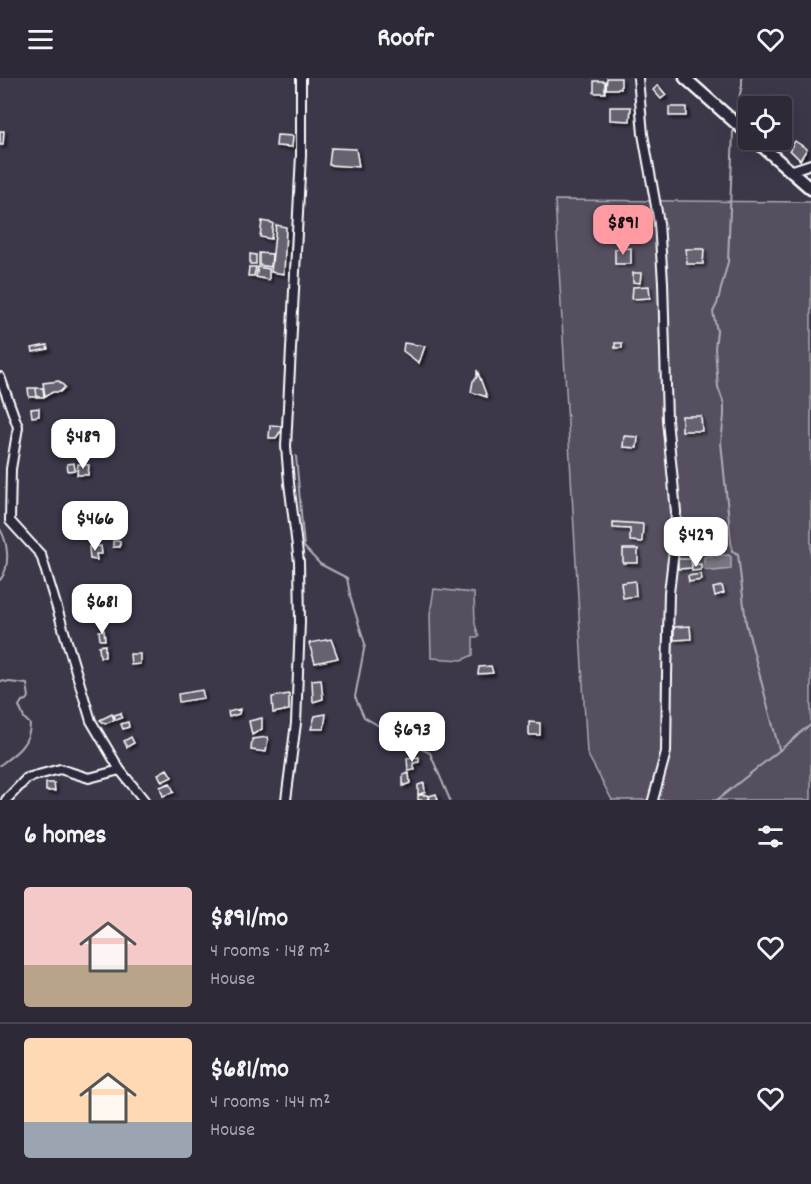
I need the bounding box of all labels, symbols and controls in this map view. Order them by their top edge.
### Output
text: Roofr [377,20,434,59]
icon: menu [24,23,57,56]
icon: heart [754,23,787,56]
map controls [738,96,792,150]
button: locate [738,96,792,150]
pin: $891 [587,205,659,256]
text: $891 [607,210,639,238]
pin: $489 [47,419,119,470]
text: $489 [65,424,101,452]
pin: $466 [59,501,131,552]
text: $466 [76,506,114,534]
pin: $429 [660,517,732,568]
text: $429 [678,522,714,550]
pin: $681 [66,584,138,635]
text: $681 [86,589,118,617]
pin: $693 [376,712,448,763]
text: $693 [393,717,431,745]
text: 6 homes [24,818,106,855]
icon: filters [754,820,787,853]
text: $891/mo [210,901,288,938]
icon: home [72,911,144,983]
icon: heart [754,931,787,964]
text: 4 rooms · 148 m² [210,938,330,966]
text: House [210,966,255,994]
text: $681/mo [210,1052,289,1089]
icon: home [72,1062,144,1134]
icon: heart [754,1082,787,1115]
text: 4 rooms · 144 m² [210,1089,331,1117]
text: House [210,1117,255,1145]

